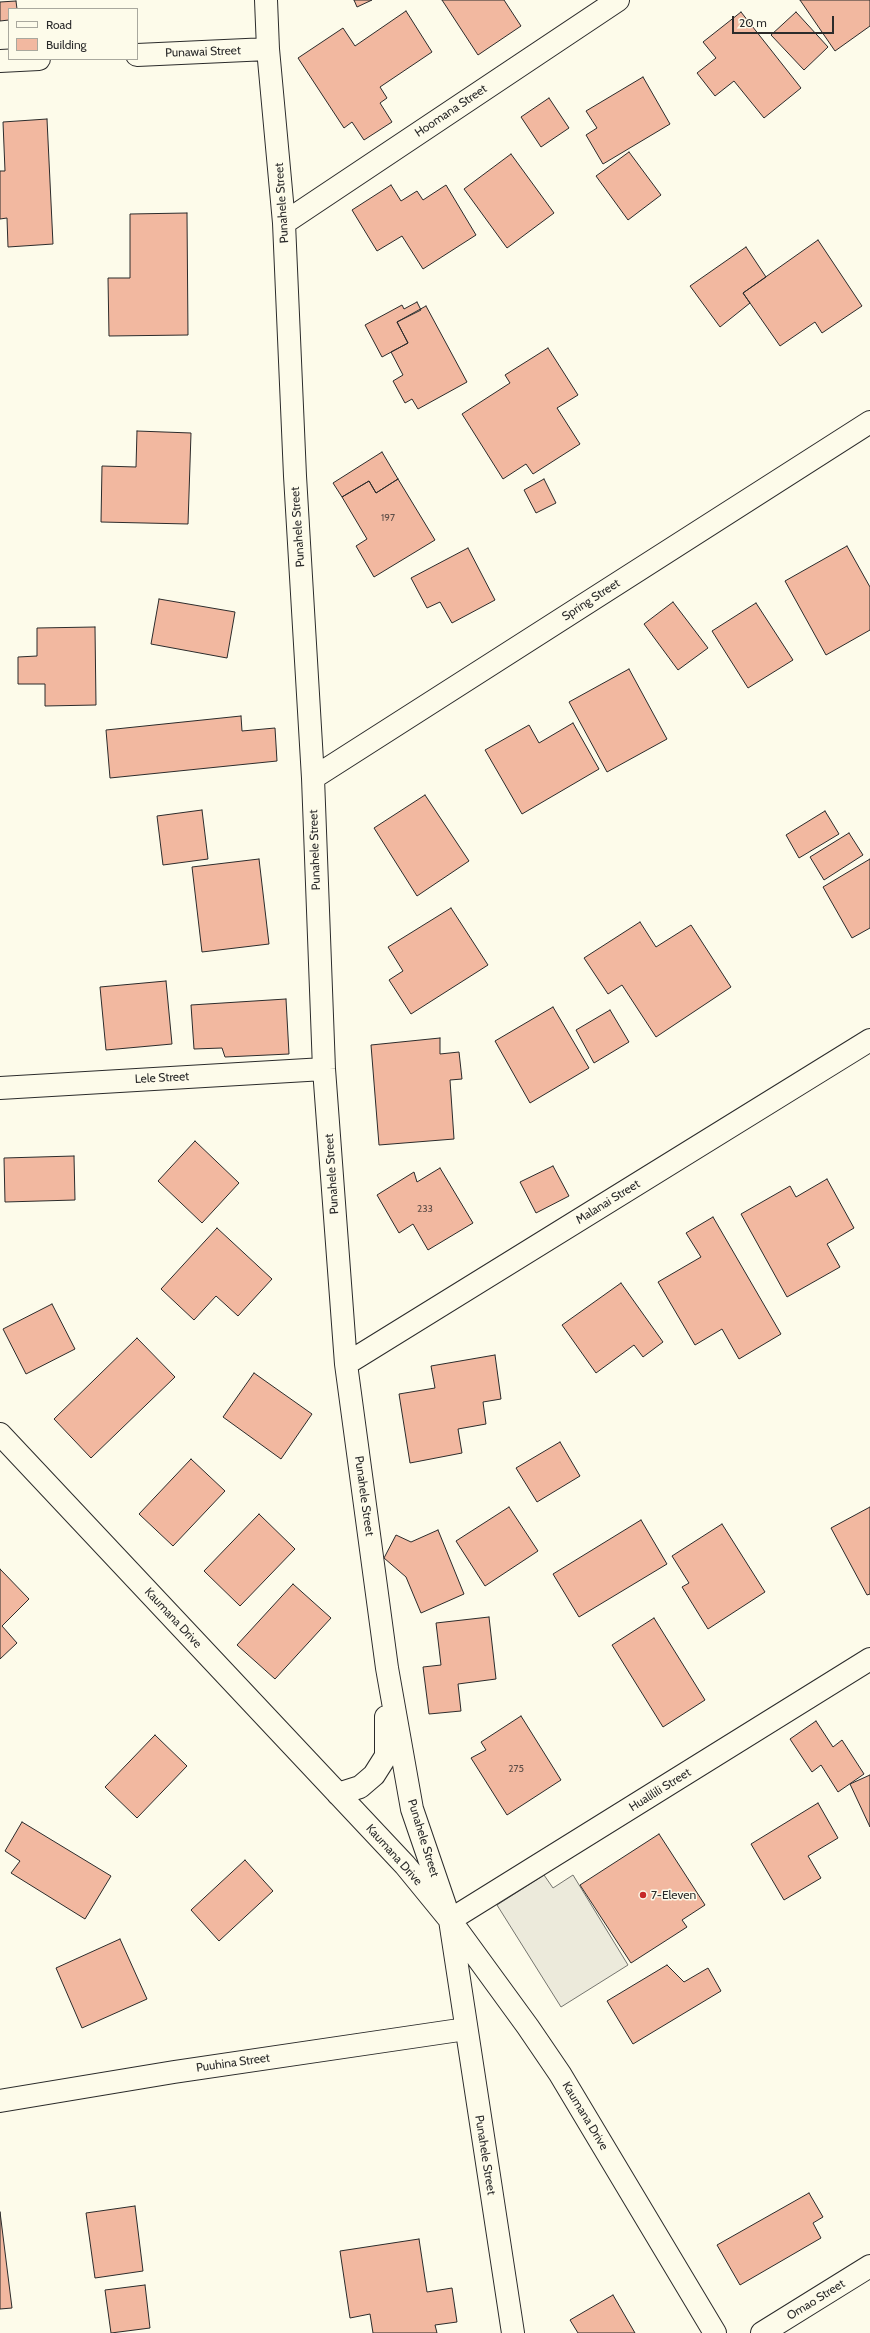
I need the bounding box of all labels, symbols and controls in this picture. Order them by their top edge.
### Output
legend [8,8,138,60]
scale bar [734,8,836,34]
text: 20 m [739,15,767,30]
text: Road [46,17,72,32]
text: Building [46,37,87,52]
street label: Punawai Street [165,43,241,61]
street label: Hoomana Street [412,82,490,140]
street label: Punahele Street [272,162,292,244]
street label: Punahele Street [288,486,308,568]
house number: 197 [381,512,395,524]
street label: Spring Street [559,576,623,624]
street label: Punahele Street [306,809,324,891]
street label: Lele Street [134,1069,190,1087]
street label: Punahele Street [322,1133,342,1215]
street label: Malanai Street [573,1177,643,1227]
house number: 233 [417,1203,433,1215]
street label: Punahele Street [351,1455,377,1537]
street label: Kaumana Drive [141,1585,205,1651]
house number: 275 [508,1763,524,1775]
street label: Hualilili Street [626,1765,694,1815]
street label: Punahele Street [404,1797,442,1879]
street label: Kaumana Drive [363,1821,425,1889]
place label: 7-Eleven [651,1888,696,1902]
marker: 7-Eleven [638,1890,648,1900]
street label: Puuhina Street [195,2051,271,2075]
street label: Kaumana Drive [559,2079,611,2153]
street label: Punahele Street [472,2114,498,2196]
street label: Omao Street [784,2277,848,2323]

